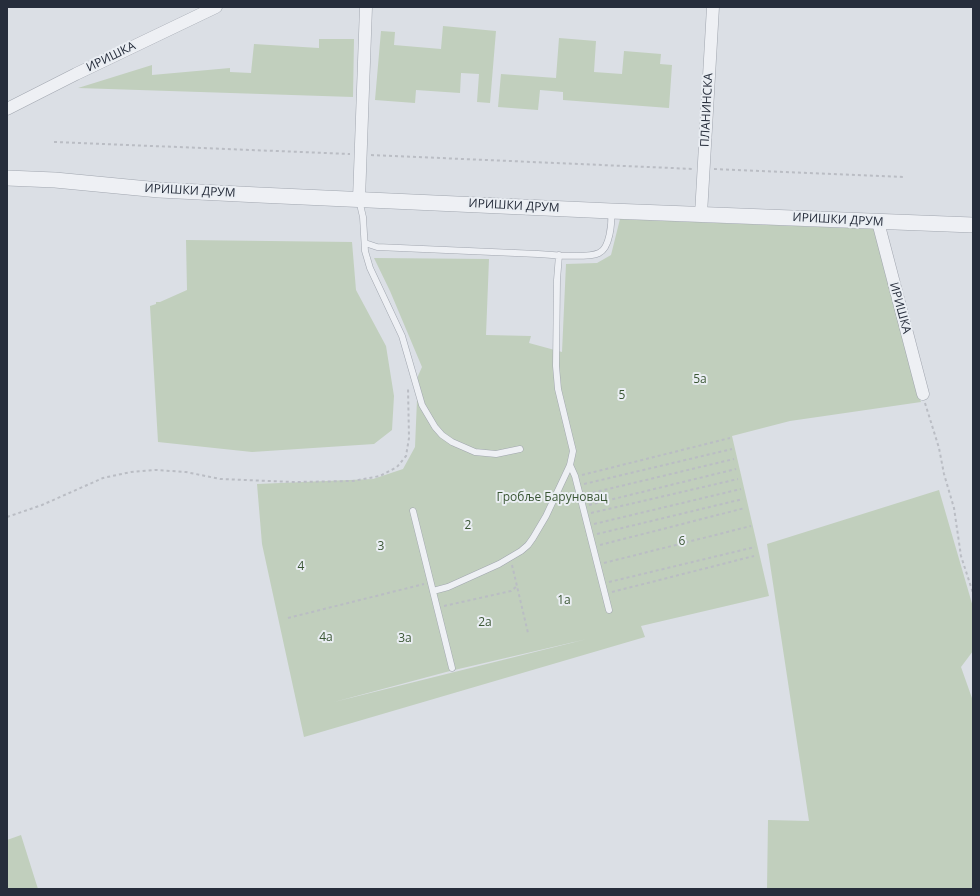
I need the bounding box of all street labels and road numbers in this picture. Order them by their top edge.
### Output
street label: ИРИШКА [84,39,138,75]
street label: ПЛАНИНСКА [698,73,716,147]
street label: ИРИШКИ ДРУМ [144,181,236,201]
street label: ИРИШКИ ДРУМ [468,196,560,216]
street label: ИРИШКИ ДРУМ [792,210,884,230]
street label: ИРИШКА [886,281,914,335]

